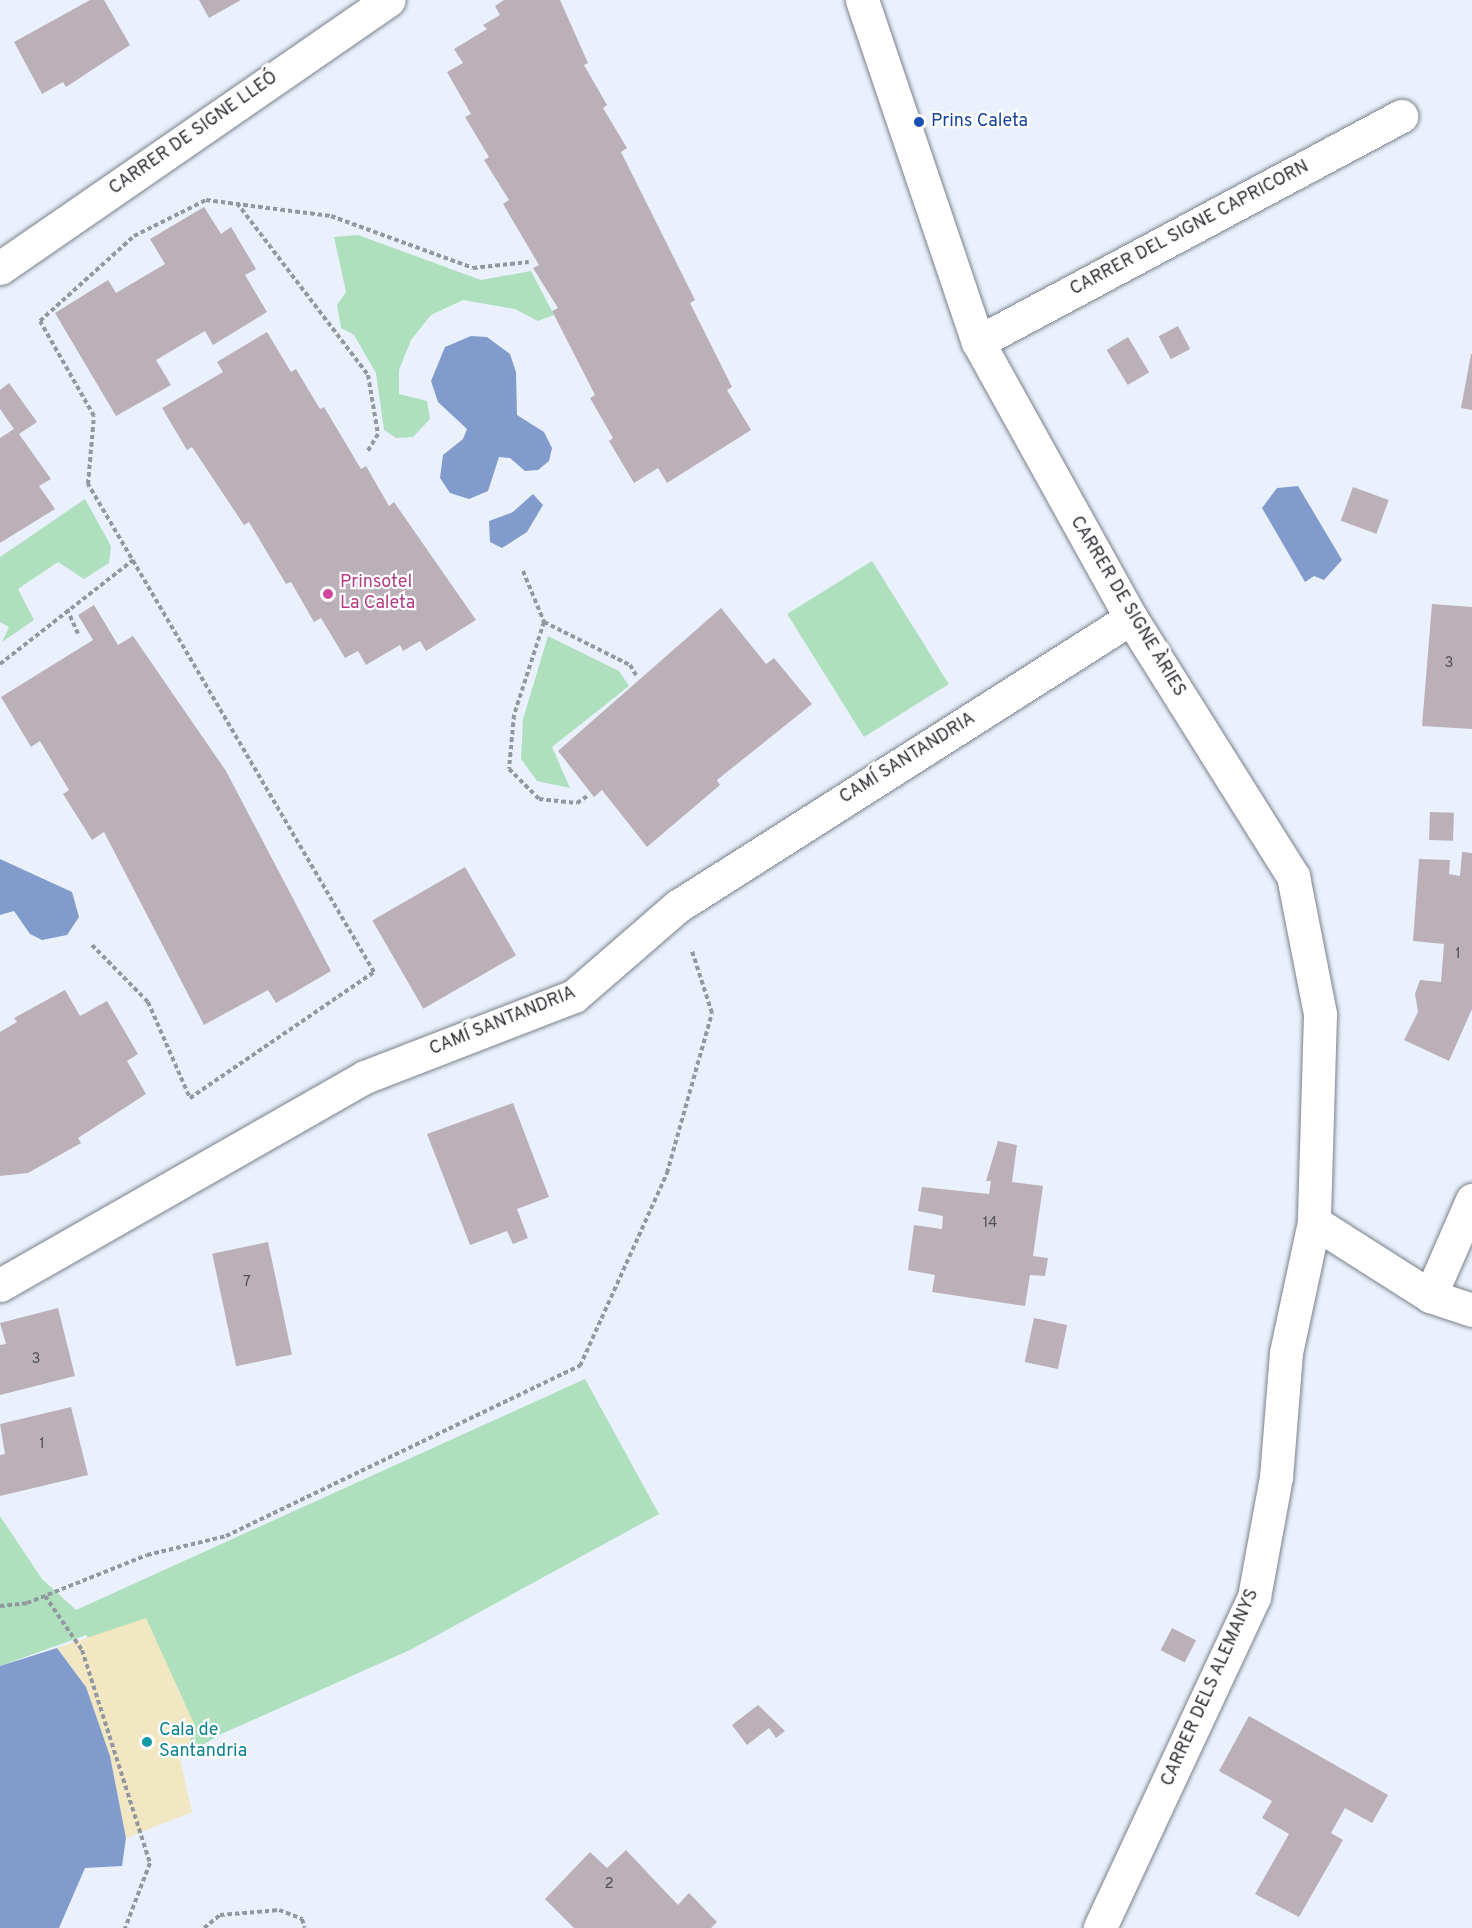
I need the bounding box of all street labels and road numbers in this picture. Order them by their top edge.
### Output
street label: CARRER DE SIGNE LLEÓ [106,68,282,200]
street label: CARRER DEL SIGNE CAPRICORN [1067,157,1313,301]
street label: CARRER DE SIGNE ÀRIES [1064,513,1190,701]
street label: CAMÍ SANTANDRIA [836,709,980,809]
street label: CAMÍ SANTANDRIA [427,983,579,1061]
street label: CARRER DELS ALEMANYS [1158,1586,1264,1790]

